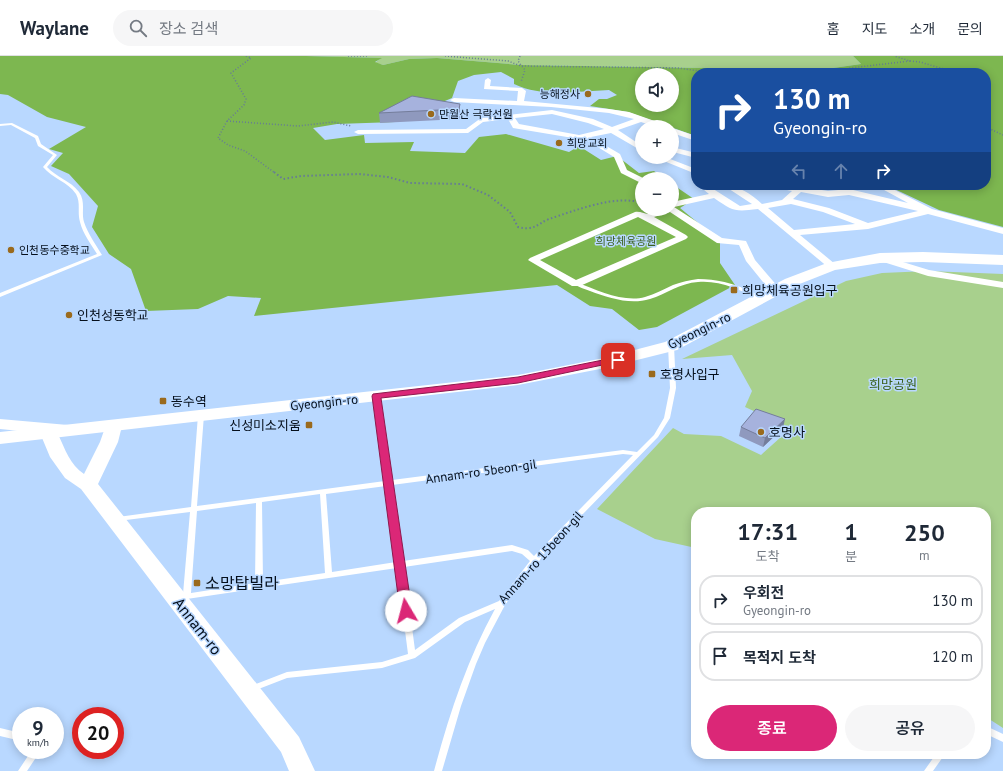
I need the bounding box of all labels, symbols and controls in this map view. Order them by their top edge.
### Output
search box [113,10,393,46]
text: Waylane [20,16,89,40]
icon: search [127,17,149,39]
text: 장소 검색 [159,19,218,38]
text: 홈 [827,20,840,38]
text: 지도 [862,20,887,38]
text: 소개 [909,20,935,38]
text: 문의 [957,20,983,38]
map controls [635,68,679,216]
button: sound [635,68,679,112]
text: 130 m [773,80,850,117]
icon: right [707,84,759,136]
place label: 능해정사 [540,87,580,101]
marker: 능해정사 [583,89,593,99]
place label: 만월산 극락선원 [439,107,513,121]
marker: 만월산 극락선원 [426,109,436,119]
text: Gyeongin-ro [773,116,867,139]
button: + [635,120,679,164]
place label: 희망교회 [567,136,607,150]
marker: 희망교회 [554,138,564,148]
icon: left [788,160,810,182]
icon: ahead [830,160,852,182]
icon: right [872,160,894,182]
button: − [635,172,679,216]
park label: 희망체육공원 [596,234,656,248]
place label: 인천동수중학교 [19,243,90,257]
marker: 인천동수중학교 [6,245,16,255]
place label: 희망체육공원입구 [742,282,838,299]
marker: 희망체육공원입구 [729,285,739,295]
place label: 인천성동학교 [77,307,149,324]
street label: Gyeongin-ro [665,308,734,353]
marker: 인천성동학교 [64,310,74,320]
pin [601,343,635,377]
icon: arrive [607,349,629,371]
place label: 호명사입구 [660,366,720,383]
marker: 호명사입구 [647,369,657,379]
park label: 희망공원 [869,376,917,393]
street label: Gyeongin-ro [289,390,359,415]
place label: 동수역 [171,393,207,410]
marker: 동수역 [158,396,168,406]
place label: 신성미소지움 [229,417,301,434]
marker: 신성미소지움 [304,420,314,430]
place label: 호명사 [769,424,805,441]
marker: 호명사 [756,427,766,437]
street label: Annam-ro 5beon-gil [424,455,538,488]
street label: Annam-ro 15beon-gil [494,507,587,607]
text: 17:31 [737,516,798,547]
text: 1 [844,516,858,547]
text: 250 [904,517,945,548]
text: m [919,547,930,564]
text: 도착 [756,548,780,565]
text: 분 [845,548,857,565]
place label: 소망탑빌라 [205,573,279,593]
marker: 소망탑빌라 [192,578,202,588]
text: 우회전 [743,583,784,602]
icon: right [709,589,731,611]
position arrow [385,590,427,632]
text: 130 m [932,591,973,610]
street label: Annam-ro [169,593,227,659]
text: Gyeongin-ro [743,602,811,619]
icon: arrive [709,645,731,667]
text: 120 m [932,647,973,666]
text: 목적지 도착 [743,648,816,667]
button: 종료 [707,705,837,751]
button: 공유 [845,705,975,751]
speed limit sign: 20 [72,707,124,759]
text: 9 [32,715,44,741]
text: km/h [27,736,49,749]

